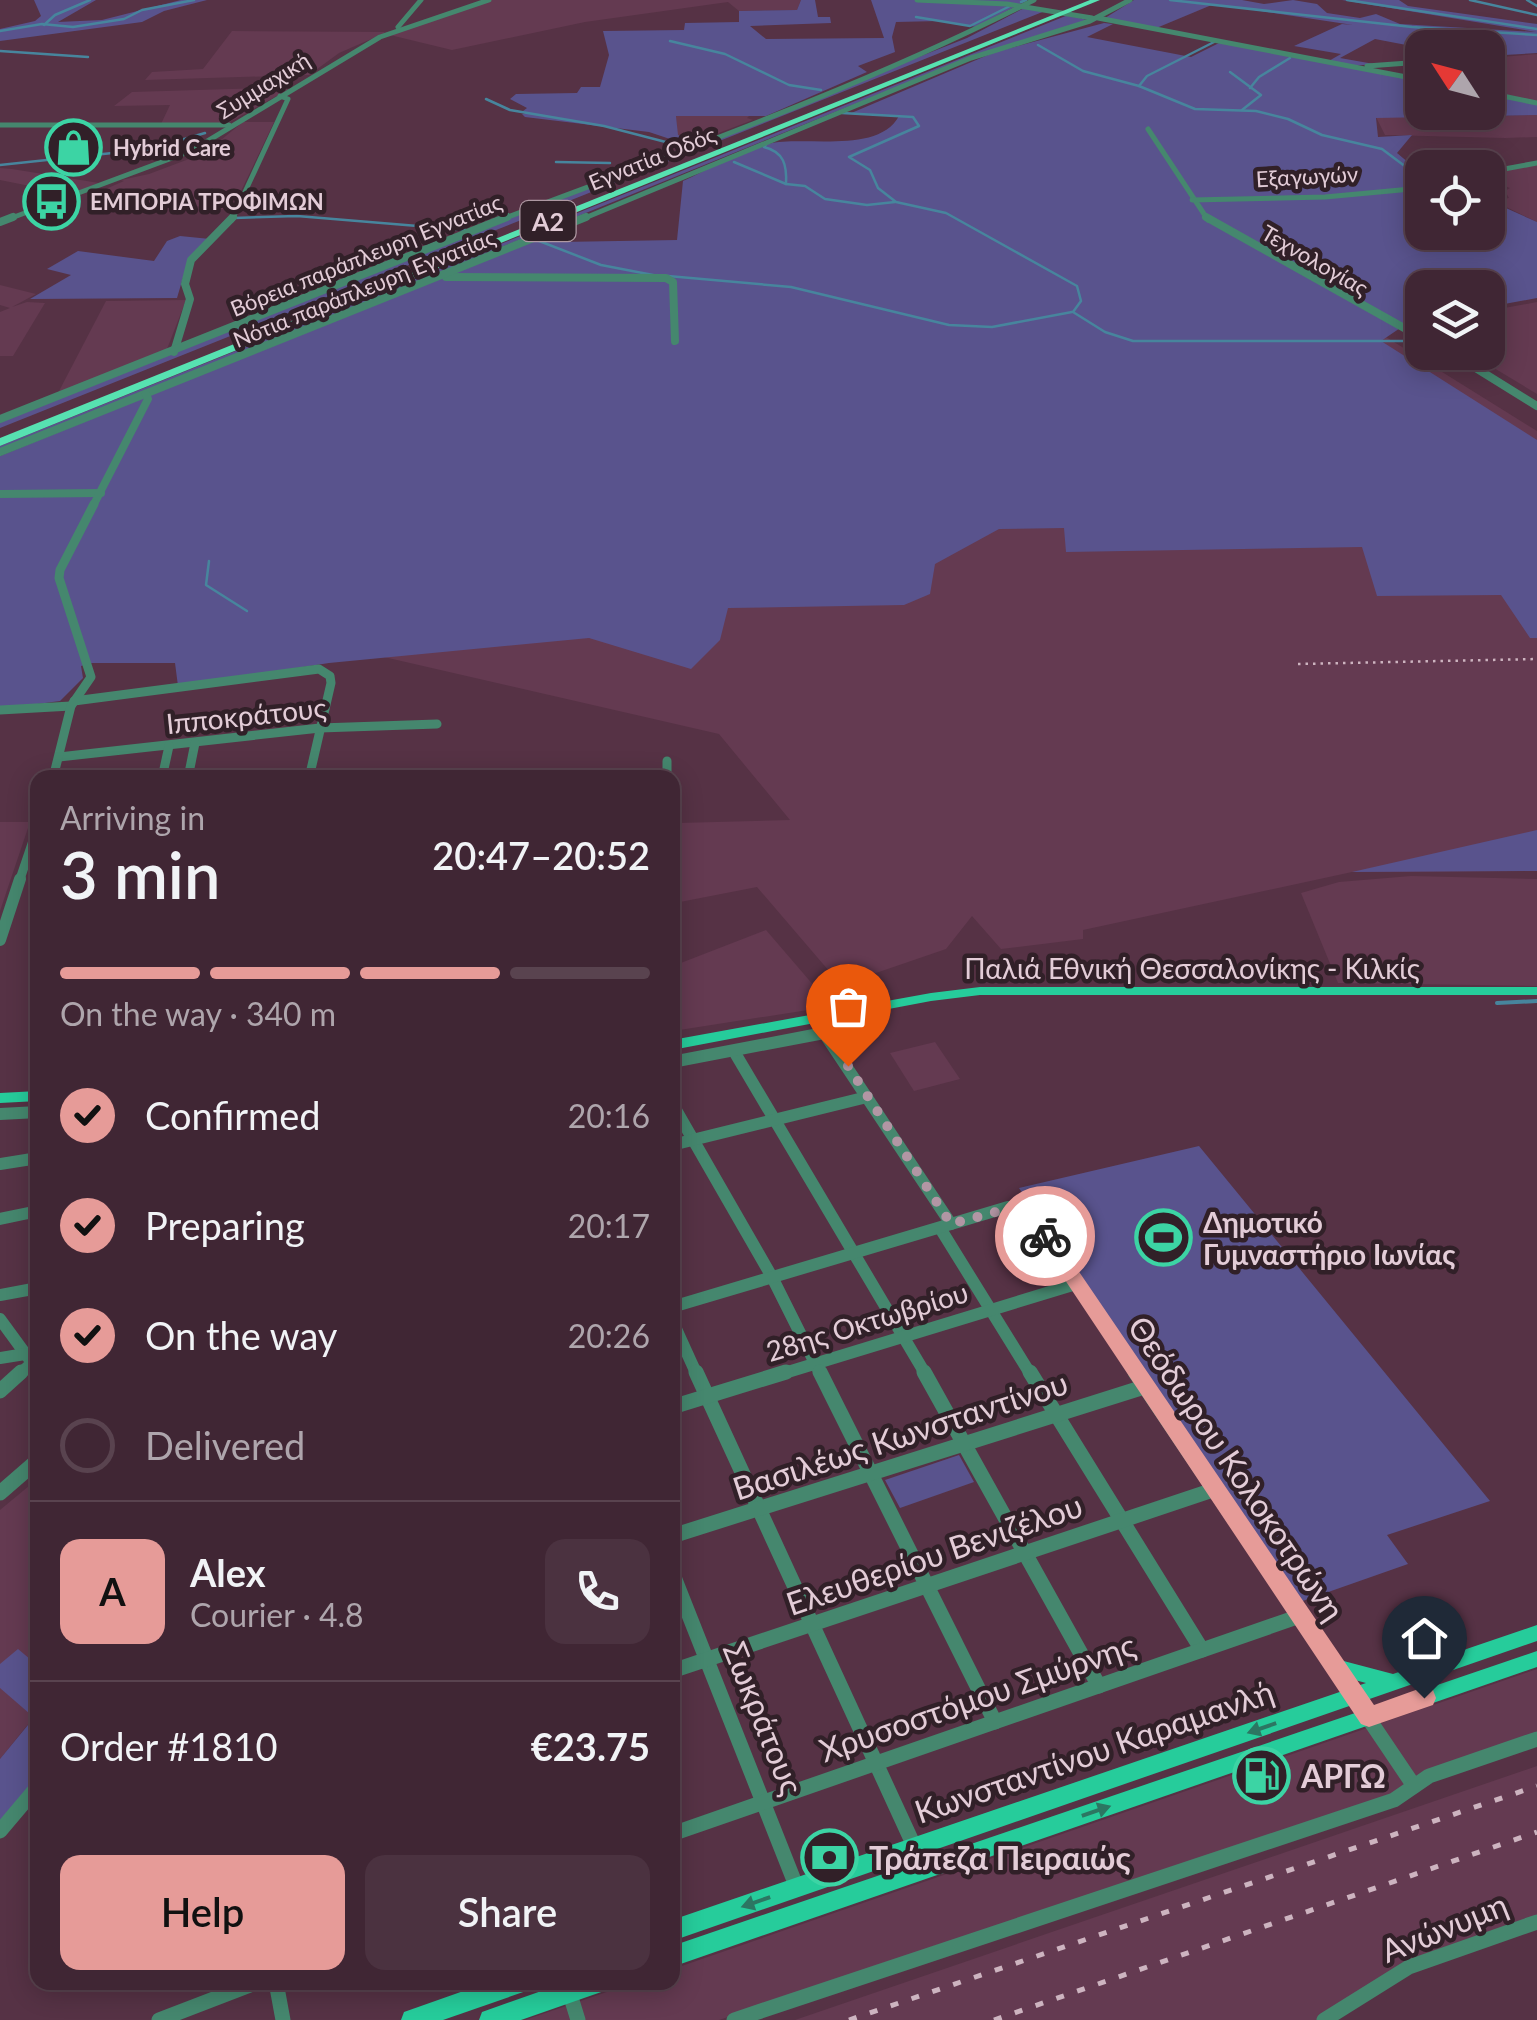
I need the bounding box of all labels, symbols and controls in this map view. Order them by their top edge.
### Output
north arrow [1405,30,1505,130]
map controls [1405,30,1505,370]
street label: Συμμαχική [212,46,314,124]
shop icon: Hybrid Care [44,117,104,177]
street label: Εγνατία Οδός [584,120,720,196]
place label: Hybrid Care [113,134,231,161]
button: locate [1405,150,1505,250]
street label: Εξαγωγών [1255,160,1359,192]
bus stop icon: ΕΜΠΟΡΙΑ ΤΡΟΦΙΜΩΝ [21,171,81,231]
place label: ΕΜΠΟΡΙΑ ΤΡΟΦΙΜΩΝ [90,188,324,215]
street label: Βόρεια παράπλευρη Εγνατίας [226,188,506,322]
road number: Α2 [520,201,576,241]
street label: Τεχνολογίας [1257,219,1373,301]
street label: Νότια παράπλευρη Εγνατίας [229,223,499,353]
button: layers [1405,270,1505,370]
street label: Ιπποκράτους [164,690,328,740]
text: Arriving in [60,798,205,837]
text: 20:47–20:52 [432,832,650,878]
text: 3 min [60,835,220,913]
street label: Παλιά Εθνική Θεσσαλονίκης - Κιλκίς [964,951,1420,985]
pin [806,964,891,1067]
icon: bag [821,979,876,1034]
text: On the way · 340 m [60,994,336,1033]
icon: check [60,1088,115,1143]
text: Confirmed [145,1092,321,1138]
text: 20:16 [568,1096,650,1135]
courier [995,1186,1095,1286]
icon: check [60,1198,115,1253]
text: Preparing [145,1202,305,1248]
place label: Δημοτικό Γυμναστήριο Ιωνίας [1203,1205,1455,1271]
text: 20:17 [568,1206,650,1245]
sports icon: Δημοτικό Γυμναστήριο Ιωνίας [1134,1208,1194,1268]
icon: bike [1018,1209,1073,1264]
street label: 28ης Οκτωβρίου [762,1274,972,1368]
icon: check [60,1308,115,1363]
street label: Θεόδωρου Κολοκοτρώνη [1121,1308,1353,1628]
text: On the way [145,1312,337,1358]
text: 20:26 [568,1316,650,1355]
street label: Βασιλέως Κωνσταντίνου [728,1362,1072,1508]
text: Delivered [145,1422,305,1468]
street label: Ελευθερίου Βενιζέλου [781,1485,1087,1623]
button: phone [545,1539,650,1644]
text: Alex [190,1549,266,1595]
text: A [99,1568,126,1614]
text: Courier · 4.8 [190,1595,364,1634]
pin [1382,1596,1467,1699]
icon: home [1397,1611,1452,1666]
street label: Χρυσοστόμου Σμύρνης [814,1625,1140,1769]
street label: Σωκράτους [716,1636,812,1800]
street label: Κωνσταντίνου Καραμανλή [909,1671,1279,1831]
one-way arrow [1247,1721,1277,1736]
text: Order #1810 [60,1723,277,1769]
text: €23.75 [531,1723,650,1769]
fuel station icon: ΑΡΓΩ [1232,1745,1292,1805]
place label: ΑΡΓΩ [1300,1756,1386,1795]
one-way arrow [1081,1803,1111,1818]
bank icon: Τράπεζα Πειραιώς [800,1827,860,1887]
place label: Τράπεζα Πειραιώς [869,1838,1131,1877]
button: Help [60,1855,345,1970]
button: Share [365,1855,650,1970]
street label: Ανώνυμη [1375,1884,1513,1970]
one-way arrow [741,1895,771,1910]

